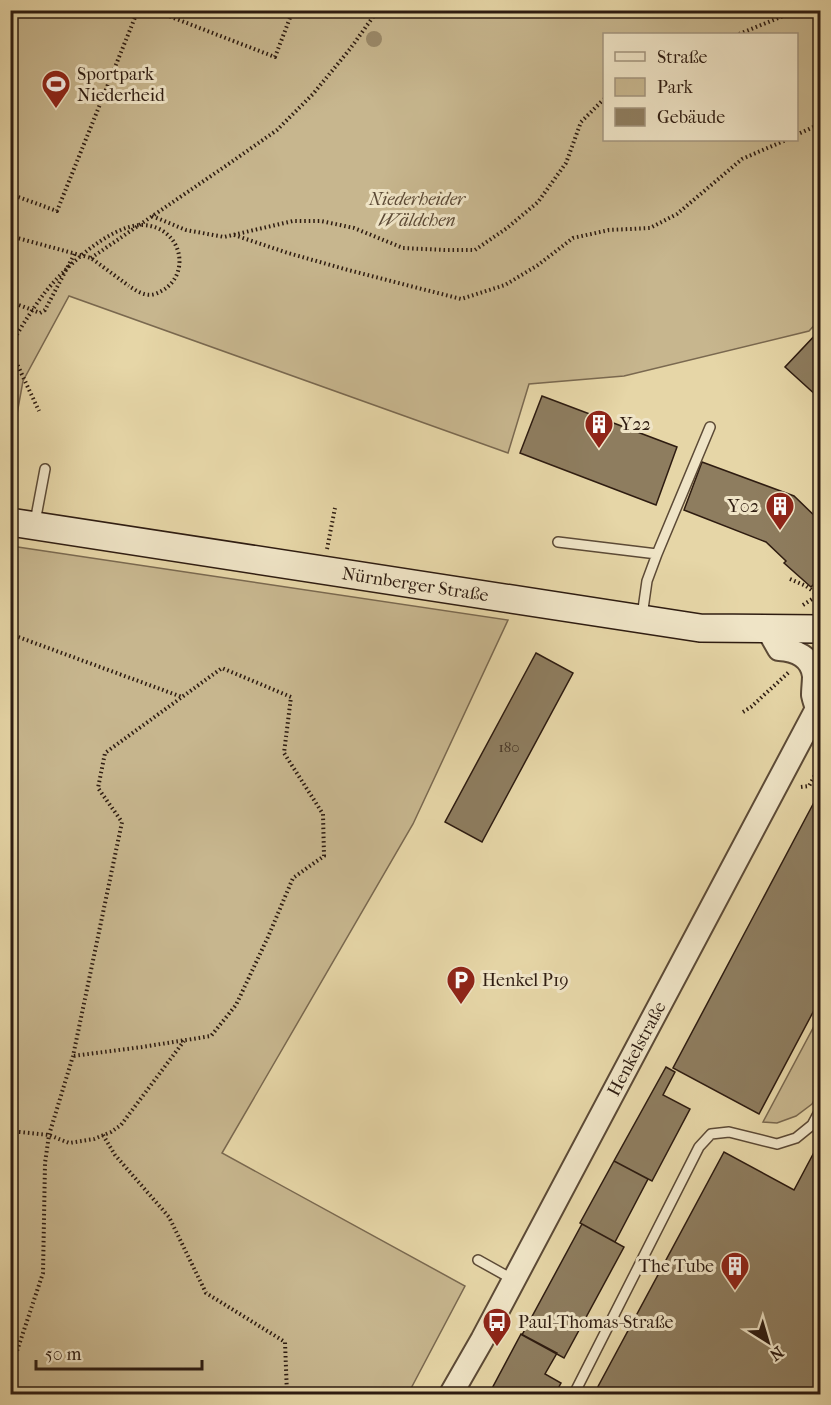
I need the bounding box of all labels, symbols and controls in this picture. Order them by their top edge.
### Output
legend [603,33,798,141]
text: Straße [657,47,708,68]
place label: Sportpark Niederheid [77,64,165,106]
sports icon: Sportpark Niederheid [40,68,72,110]
text: Park [657,77,694,98]
text: Gebäude [657,107,725,128]
park label: Niederheider Wäldchen [368,189,467,231]
building icon: Y22 [583,408,615,450]
place label: Y22 [619,414,651,435]
building icon: Y02 [764,490,796,532]
place label: Y02 [727,496,759,517]
street label: Nürnberger Straße [340,563,490,606]
house number: 180 [498,738,520,756]
parking icon: Henkel P19 [445,964,477,1006]
place label: Henkel P19 [482,970,569,991]
street label: Henkelstraße [603,998,670,1100]
building icon: The Tube [719,1250,751,1292]
place label: The Tube [639,1256,714,1277]
bus stop icon: Paul-Thomas-Straße [481,1306,513,1348]
place label: Paul-Thomas-Straße [518,1312,674,1333]
north arrow [738,1312,798,1372]
scale bar [36,1333,202,1371]
text: N [765,1342,787,1365]
text: 50 m [45,1344,82,1365]

